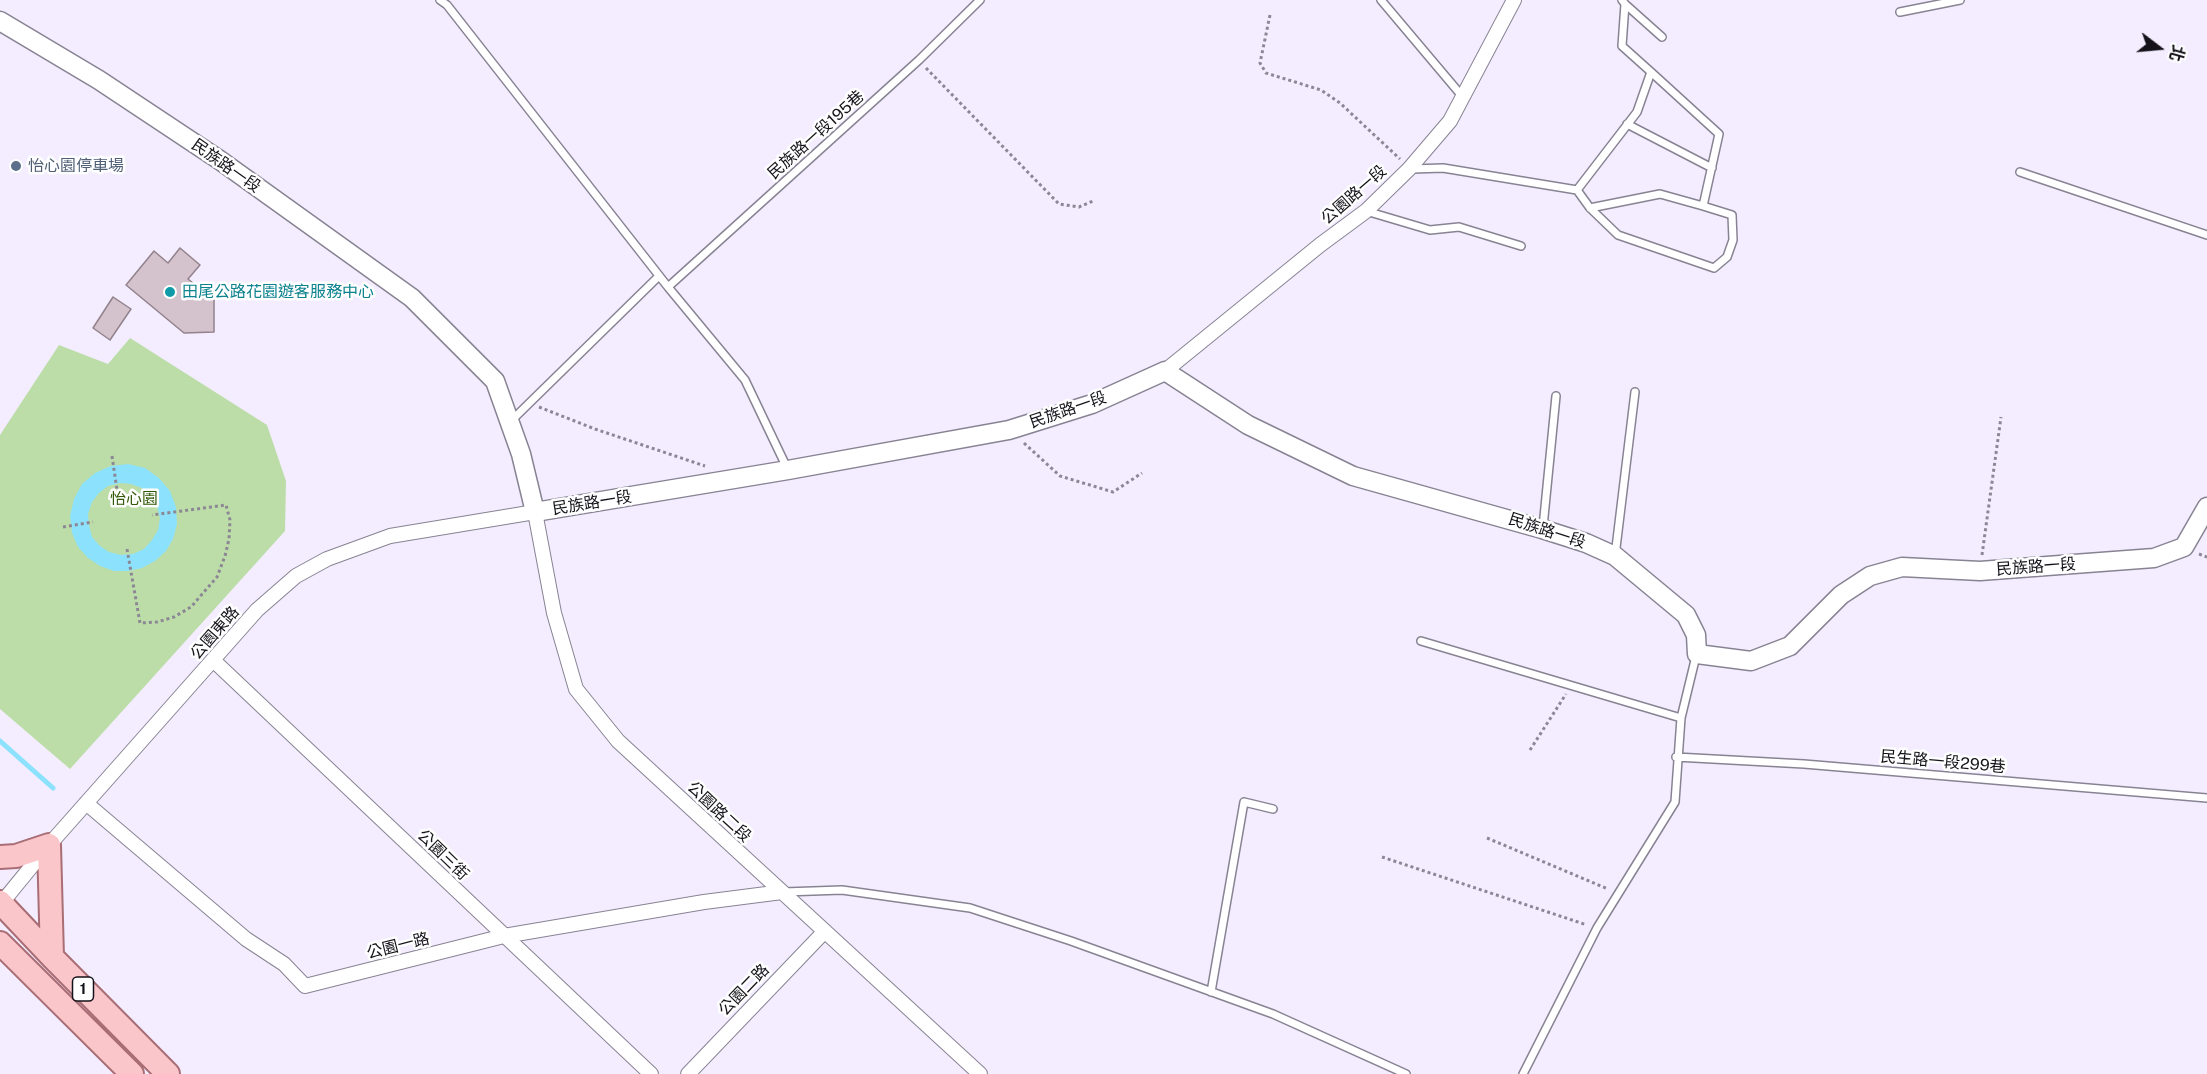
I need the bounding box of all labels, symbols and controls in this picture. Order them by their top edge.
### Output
north arrow [2129,18,2189,78]
text: 北 [2165,43,2188,63]
street label: 民族路一段195巷 [764,87,868,183]
street label: 民族路一段 [188,135,264,197]
place label: 怡心園停車場 [28,156,124,176]
marker: 怡心園停車場 [9,159,23,173]
street label: 公園路一段 [1318,162,1390,228]
place label: 田尾公路花園遊客服務中心 [182,282,374,302]
marker: 田尾公路花園遊客服務中心 [163,285,177,299]
street label: 民族路一段 [1027,388,1109,432]
street label: 民族路一段 [551,487,633,519]
park label: 怡心園 [110,489,158,509]
street label: 民族路一段 [1506,510,1588,552]
street label: 民族路一段 [1995,555,2077,579]
street label: 公園東路 [187,603,243,663]
street label: 民生路一段299巷 [1880,747,2006,777]
street label: 公園路二段 [683,778,755,846]
street label: 公園三街 [413,826,473,884]
street label: 公園一路 [365,929,431,963]
street label: 公園二路 [715,960,773,1020]
road number: 1 [72,977,94,1001]

